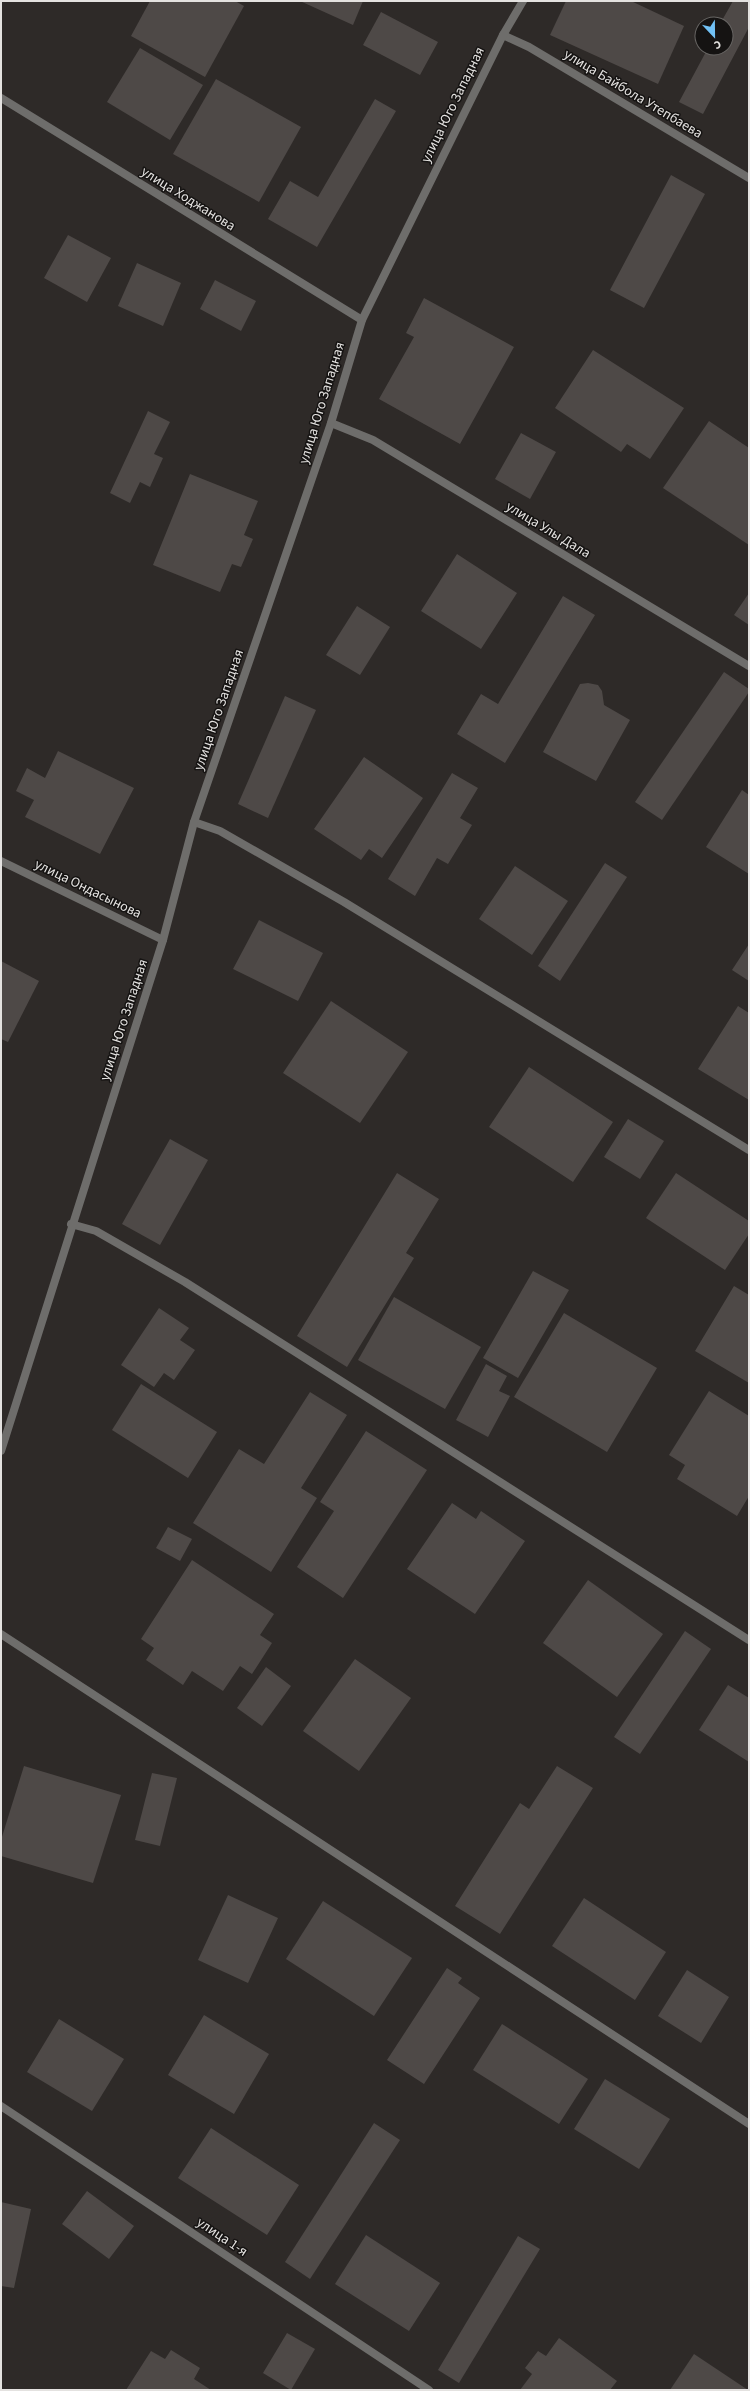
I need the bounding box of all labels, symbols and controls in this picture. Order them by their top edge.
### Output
north arrow [694,16,734,56]
text: С [711,37,723,53]
street label: улица Юго Западная [416,44,490,166]
street label: улица Байбола Утепбаева [560,45,706,143]
street label: улица Ходжанова [137,162,239,236]
street label: улица Юго Западная [294,339,350,467]
street label: улица Улы Дала [502,497,594,563]
street label: улица Юго Западная [189,647,249,773]
street label: улица Ондасынова [31,854,145,924]
street label: улица Юго Западная [95,957,153,1083]
street label: улица 1-я [192,2213,252,2261]

